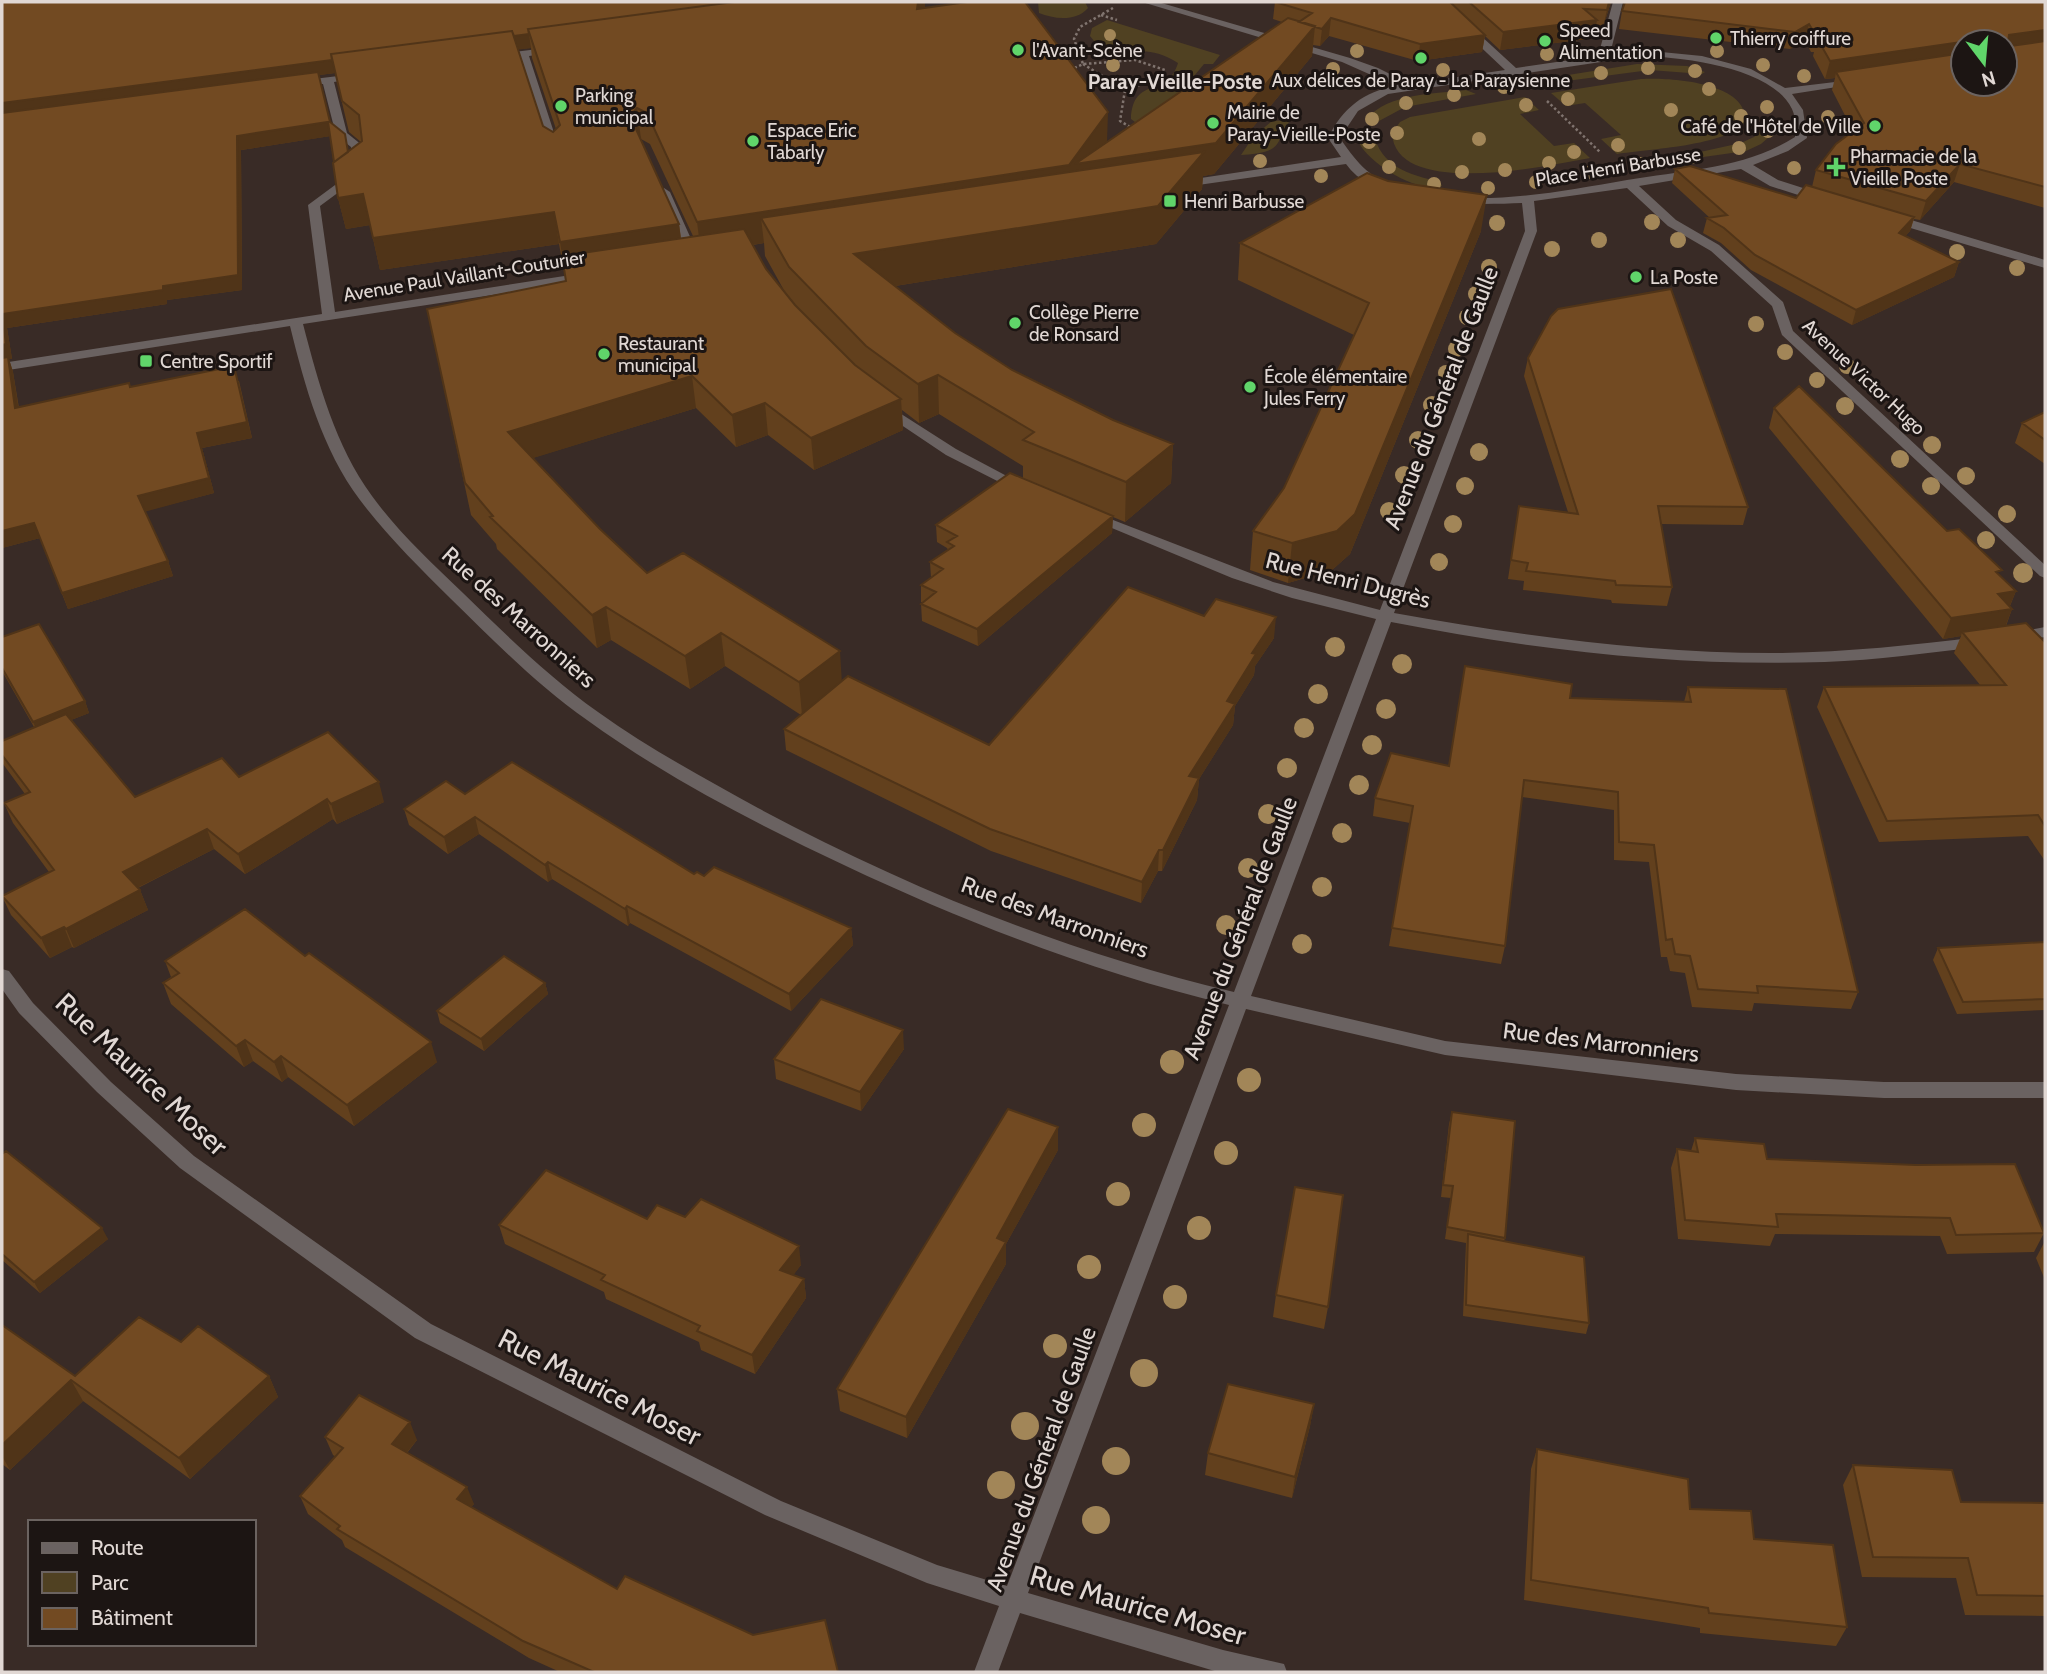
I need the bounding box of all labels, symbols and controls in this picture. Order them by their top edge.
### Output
place label: Speed Alimentation [1559,19,1663,64]
place label: Thierry coiffure [1730,27,1851,50]
north arrow [1949,28,2019,98]
marker: Thierry coiffure [1708,30,1724,46]
marker: Speed Alimentation [1537,33,1553,49]
place label: l'Avant-Scène [1032,39,1143,62]
marker: l'Avant-Scène [1010,42,1026,58]
marker: Aux délices de Paray - La Paraysienne [1413,50,1429,66]
text: N [1979,66,1998,92]
district label: Paray-Vieille-Poste [1088,69,1263,94]
place label: Aux délices de Paray - La Paraysienne [1272,69,1570,92]
place label: Parking municipal [575,84,654,129]
marker: Parking municipal [553,98,569,114]
place label: Mairie de Paray-Vieille-Poste [1227,101,1381,146]
marker: Mairie de Paray-Vieille-Poste [1205,115,1221,131]
place label: Café de l'Hôtel de Ville [1680,115,1861,138]
marker: Café de l'Hôtel de Ville [1867,118,1883,134]
place label: Espace Eric Tabarly [767,119,857,164]
marker: Espace Eric Tabarly [745,133,761,149]
street label: Place Henri Barbusse [1534,143,1703,191]
place label: Pharmacie de la Vieille Poste [1850,145,1977,190]
marker: Pharmacie de la Vieille Poste [1828,159,1844,175]
place label: Henri Barbusse [1184,190,1305,213]
marker: Henri Barbusse [1162,193,1178,209]
street label: Avenue Paul Vaillant-Couturier [342,246,586,306]
street label: Avenue du Général de Gaulle [1378,262,1504,533]
place label: La Poste [1650,266,1718,289]
marker: La Poste [1628,269,1644,285]
place label: Collège Pierre de Ronsard [1029,301,1139,346]
street label: Avenue Victor Hugo [1798,314,1930,440]
marker: Collège Pierre de Ronsard [1007,315,1023,331]
place label: Restaurant municipal [618,332,705,377]
marker: Restaurant municipal [596,346,612,362]
place label: Centre Sportif [160,350,273,373]
marker: Centre Sportif [138,353,154,369]
place label: École élémentaire Jules Ferry [1263,364,1408,410]
marker: École élémentaire Jules Ferry [1242,379,1258,395]
street label: Rue des Marronniers [436,541,602,693]
street label: Rue Henri Dugrès [1263,546,1433,614]
street label: Avenue du Général de Gaulle [1177,792,1303,1063]
street label: Rue des Marronniers [957,870,1153,964]
street label: Rue Maurice Moser [49,986,235,1163]
street label: Rue des Marronniers [1501,1016,1701,1068]
street label: Rue Maurice Moser [493,1321,707,1453]
street label: Avenue du Général de Gaulle [980,1323,1102,1595]
legend [28,1520,256,1646]
text: Route [91,1535,144,1560]
street label: Rue Maurice Moser [1026,1558,1250,1652]
text: Parc [91,1570,129,1595]
text: Bâtiment [91,1605,173,1630]

